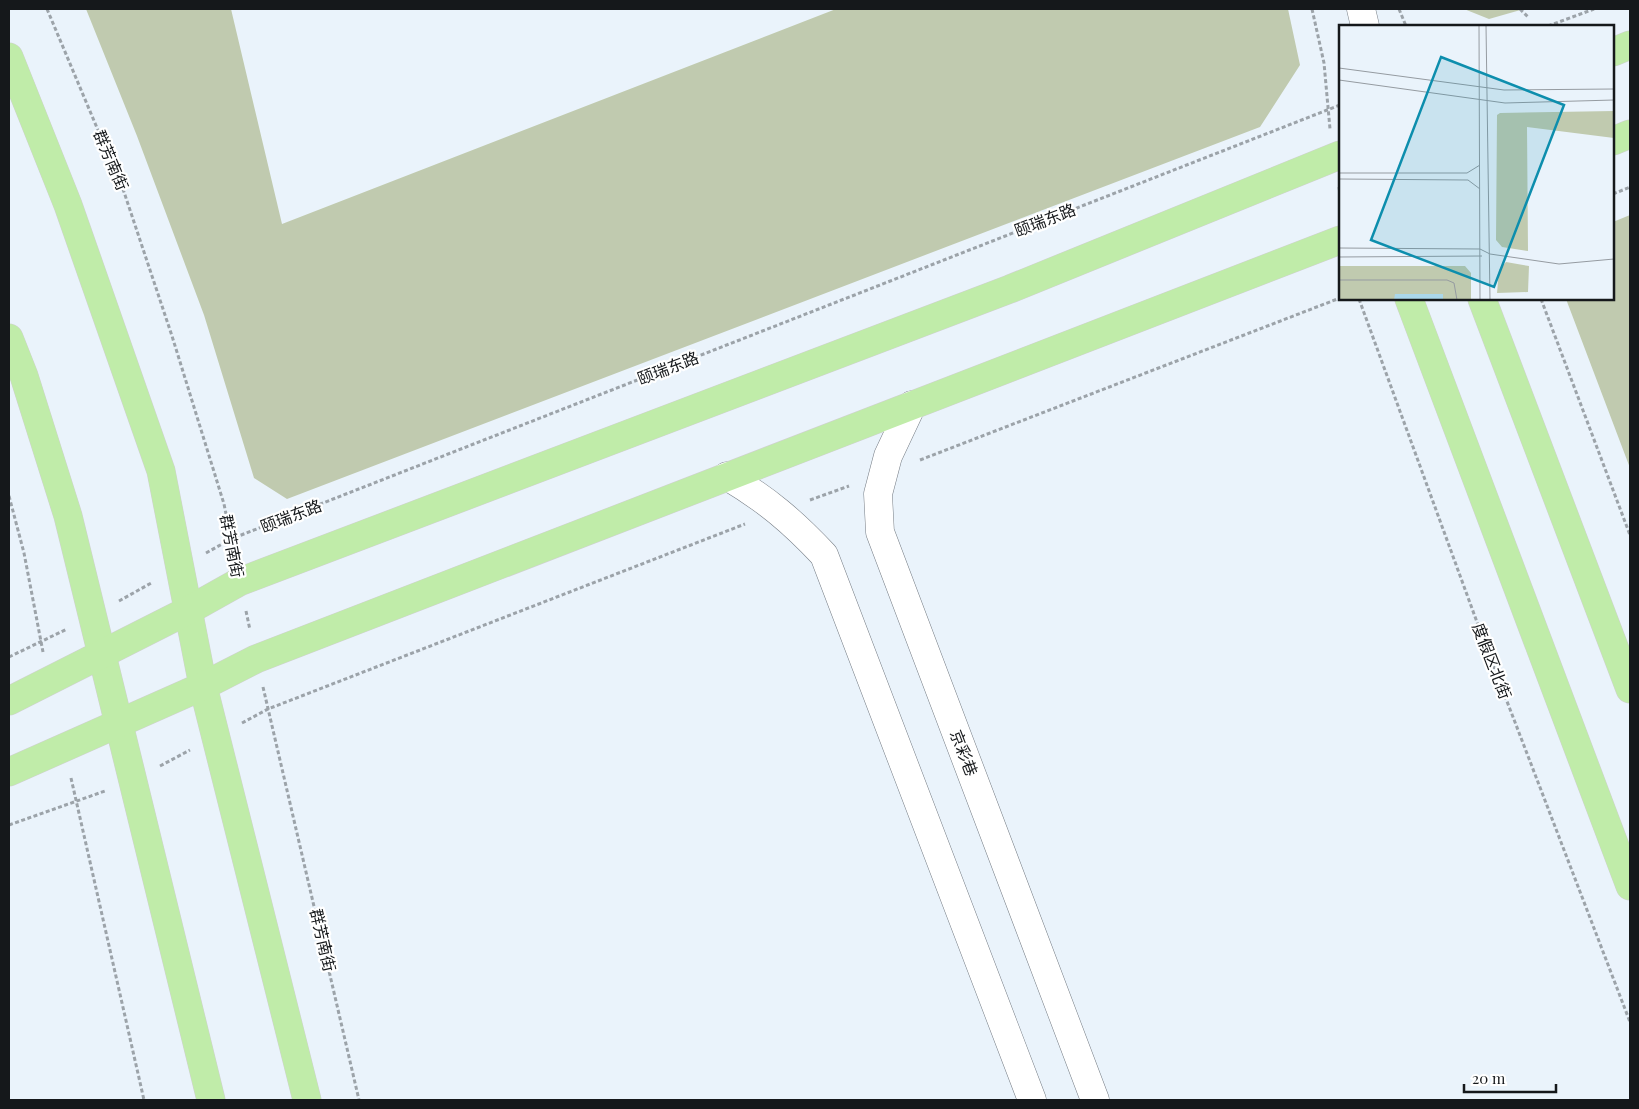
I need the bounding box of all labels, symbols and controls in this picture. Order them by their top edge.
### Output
inset map [1339,25,1614,300]
street label: 群芳南街 [89,126,134,193]
street label: 颐瑞东路 [1011,198,1078,241]
street label: 颐瑞东路 [634,346,701,389]
street label: 颐瑞东路 [257,494,324,537]
street label: 群芳南街 [216,512,249,579]
street label: 度假区北街 [1468,620,1517,702]
street label: 京彩巷 [946,727,983,779]
street label: 群芳南街 [306,906,341,973]
scale bar [1464,1062,1556,1094]
text: 20 m [1472,1068,1506,1088]

